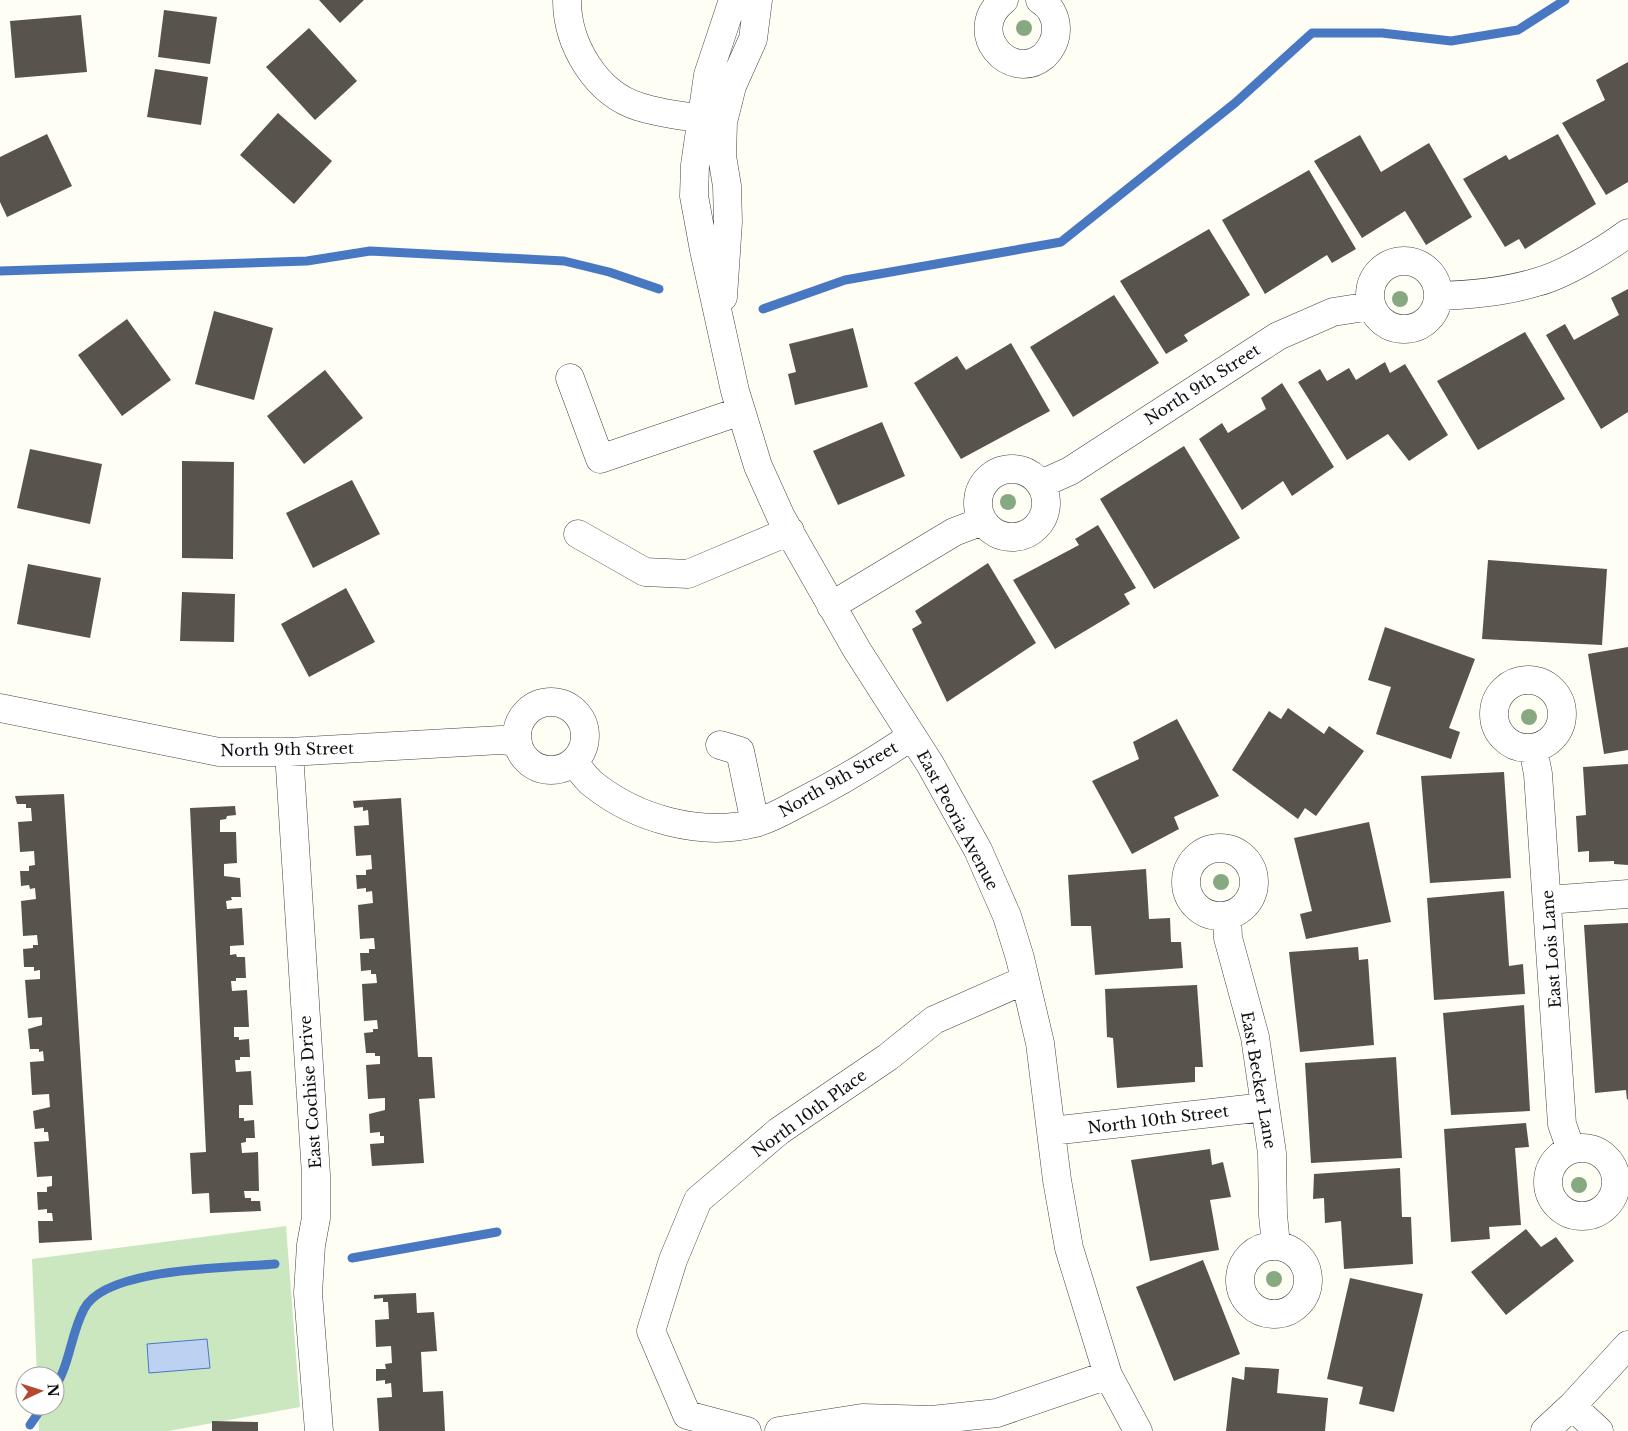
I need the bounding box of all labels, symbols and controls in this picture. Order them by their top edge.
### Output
street label: North 9th Street [1140,339,1264,429]
street label: North 9th Street [775,737,901,821]
street label: North 9th Street [220,738,354,760]
street label: East Peoria Avenue [913,747,1003,893]
street label: East Lois Lane [1537,889,1565,1009]
street label: East Becker Lane [1237,1010,1281,1150]
street label: East Cochise Drive [295,1015,325,1169]
street label: North 10th Place [748,1065,870,1161]
street label: North 10th Street [1086,1100,1230,1138]
north arrow [15,1366,65,1416]
text: N [44,1383,62,1397]

